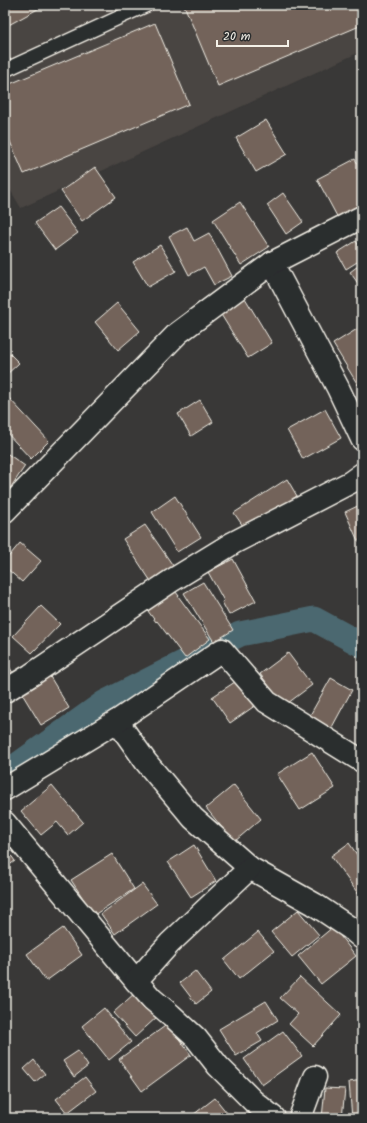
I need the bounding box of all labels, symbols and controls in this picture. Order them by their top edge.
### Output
scale bar [217,22,288,48]
text: 20 m [223,27,251,46]

